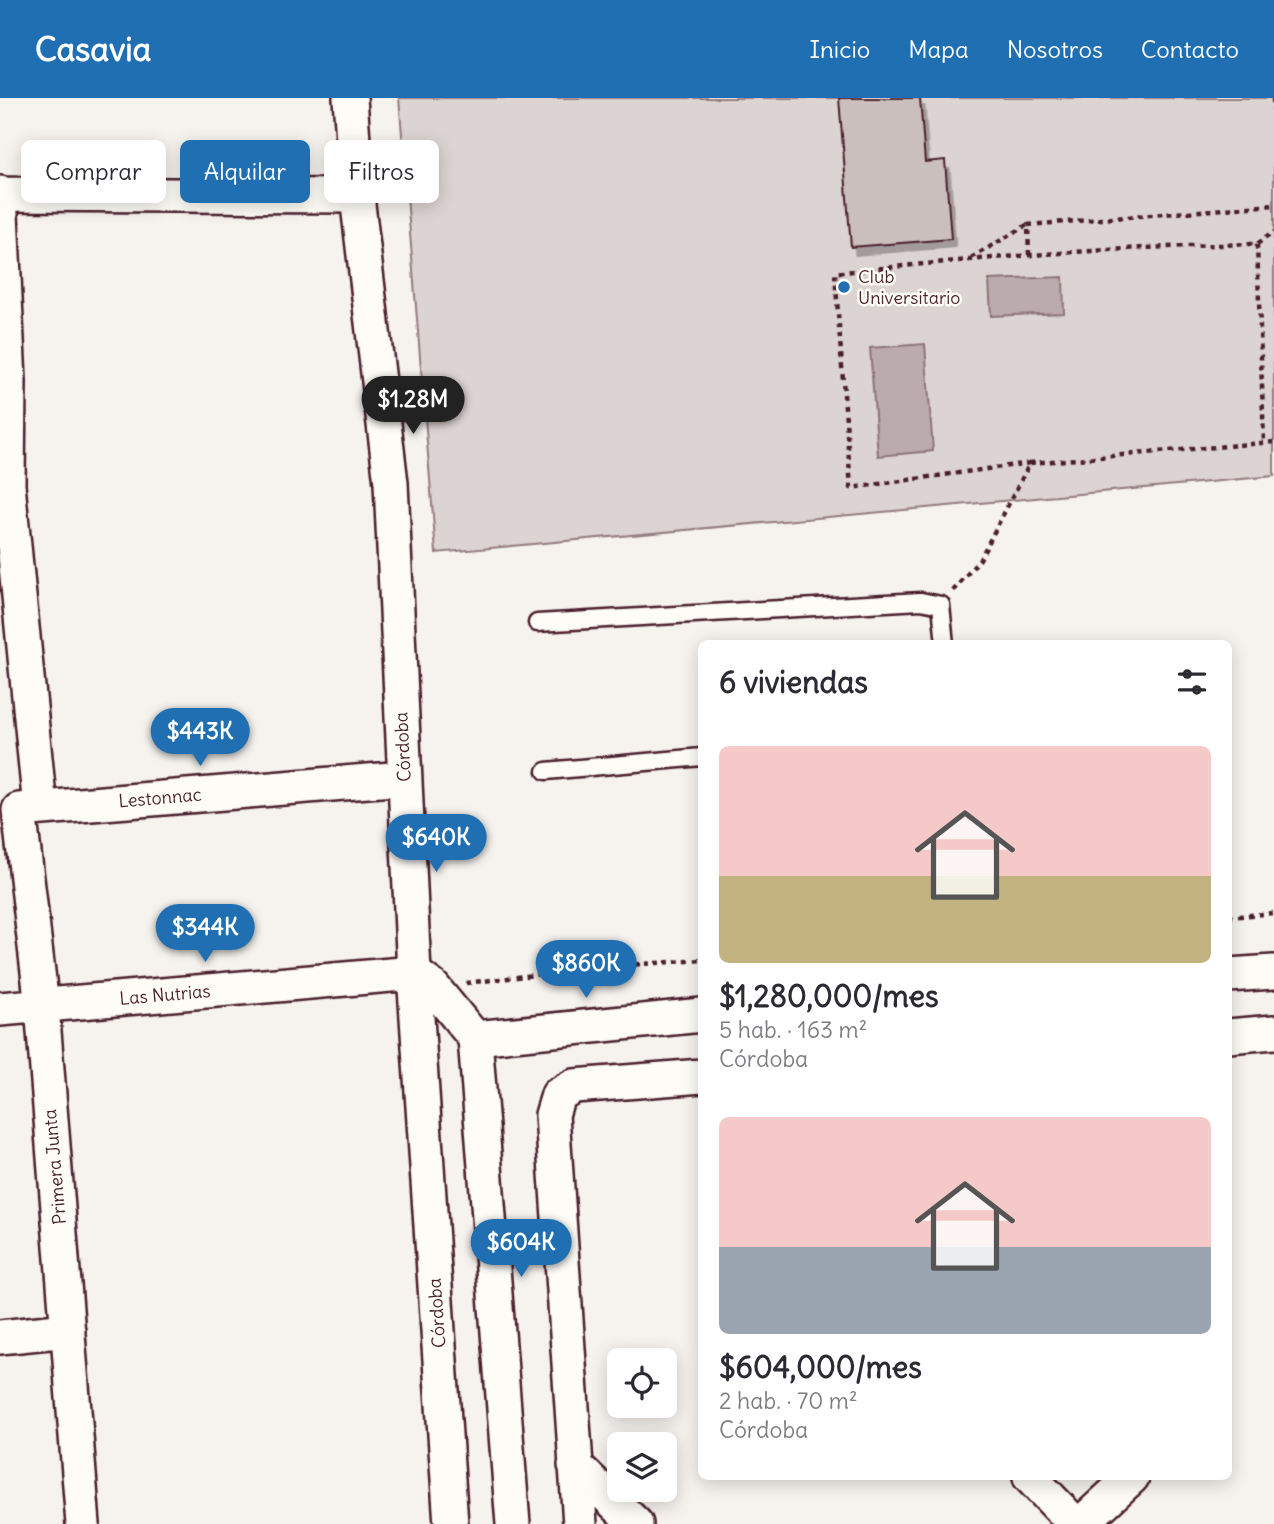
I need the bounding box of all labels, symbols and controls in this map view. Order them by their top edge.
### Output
text: Casavia [35,28,151,70]
text: Inicio [810,34,870,64]
text: Mapa [908,34,969,64]
text: Nosotros [1007,34,1103,64]
text: Contacto [1141,34,1239,64]
chip: Comprar [21,140,166,203]
chip: Alquilar [180,140,310,203]
chip: Filtros [324,140,439,203]
place label: Club Universitario [858,265,960,309]
marker: Club Universitario [836,279,852,295]
pin: $1.28M [356,376,470,436]
text: $1.28M [378,384,448,413]
text: 6 viviendas [719,663,868,701]
icon: filters [1173,663,1211,701]
pin: $443K [151,708,249,768]
street label: Córdoba [389,712,416,783]
text: $443K [167,716,233,745]
street label: Lestonnac [117,782,203,813]
icon: home [902,792,1028,918]
pin: $640K [387,814,485,874]
text: $640K [402,822,470,851]
pin: $344K [156,904,254,964]
text: $344K [172,912,238,941]
pin: $860K [537,940,635,1000]
text: $860K [552,948,620,977]
text: $1,280,000/mes [719,977,939,1015]
street label: Las Nutrias [119,979,211,1010]
text: 5 hab. · 163 m² [719,1015,867,1044]
text: Córdoba [719,1044,808,1073]
street label: Primera Junta [38,1108,71,1226]
icon: home [902,1163,1028,1289]
pin: $604K [472,1220,570,1279]
text: $604K [487,1227,555,1256]
street label: Córdoba [423,1277,450,1349]
map controls [607,1348,677,1502]
button: locate [607,1348,677,1418]
text: $604,000/mes [719,1348,922,1386]
text: 2 hab. · 70 m² [719,1386,858,1415]
text: Córdoba [719,1415,808,1444]
button: layers [607,1432,677,1502]

